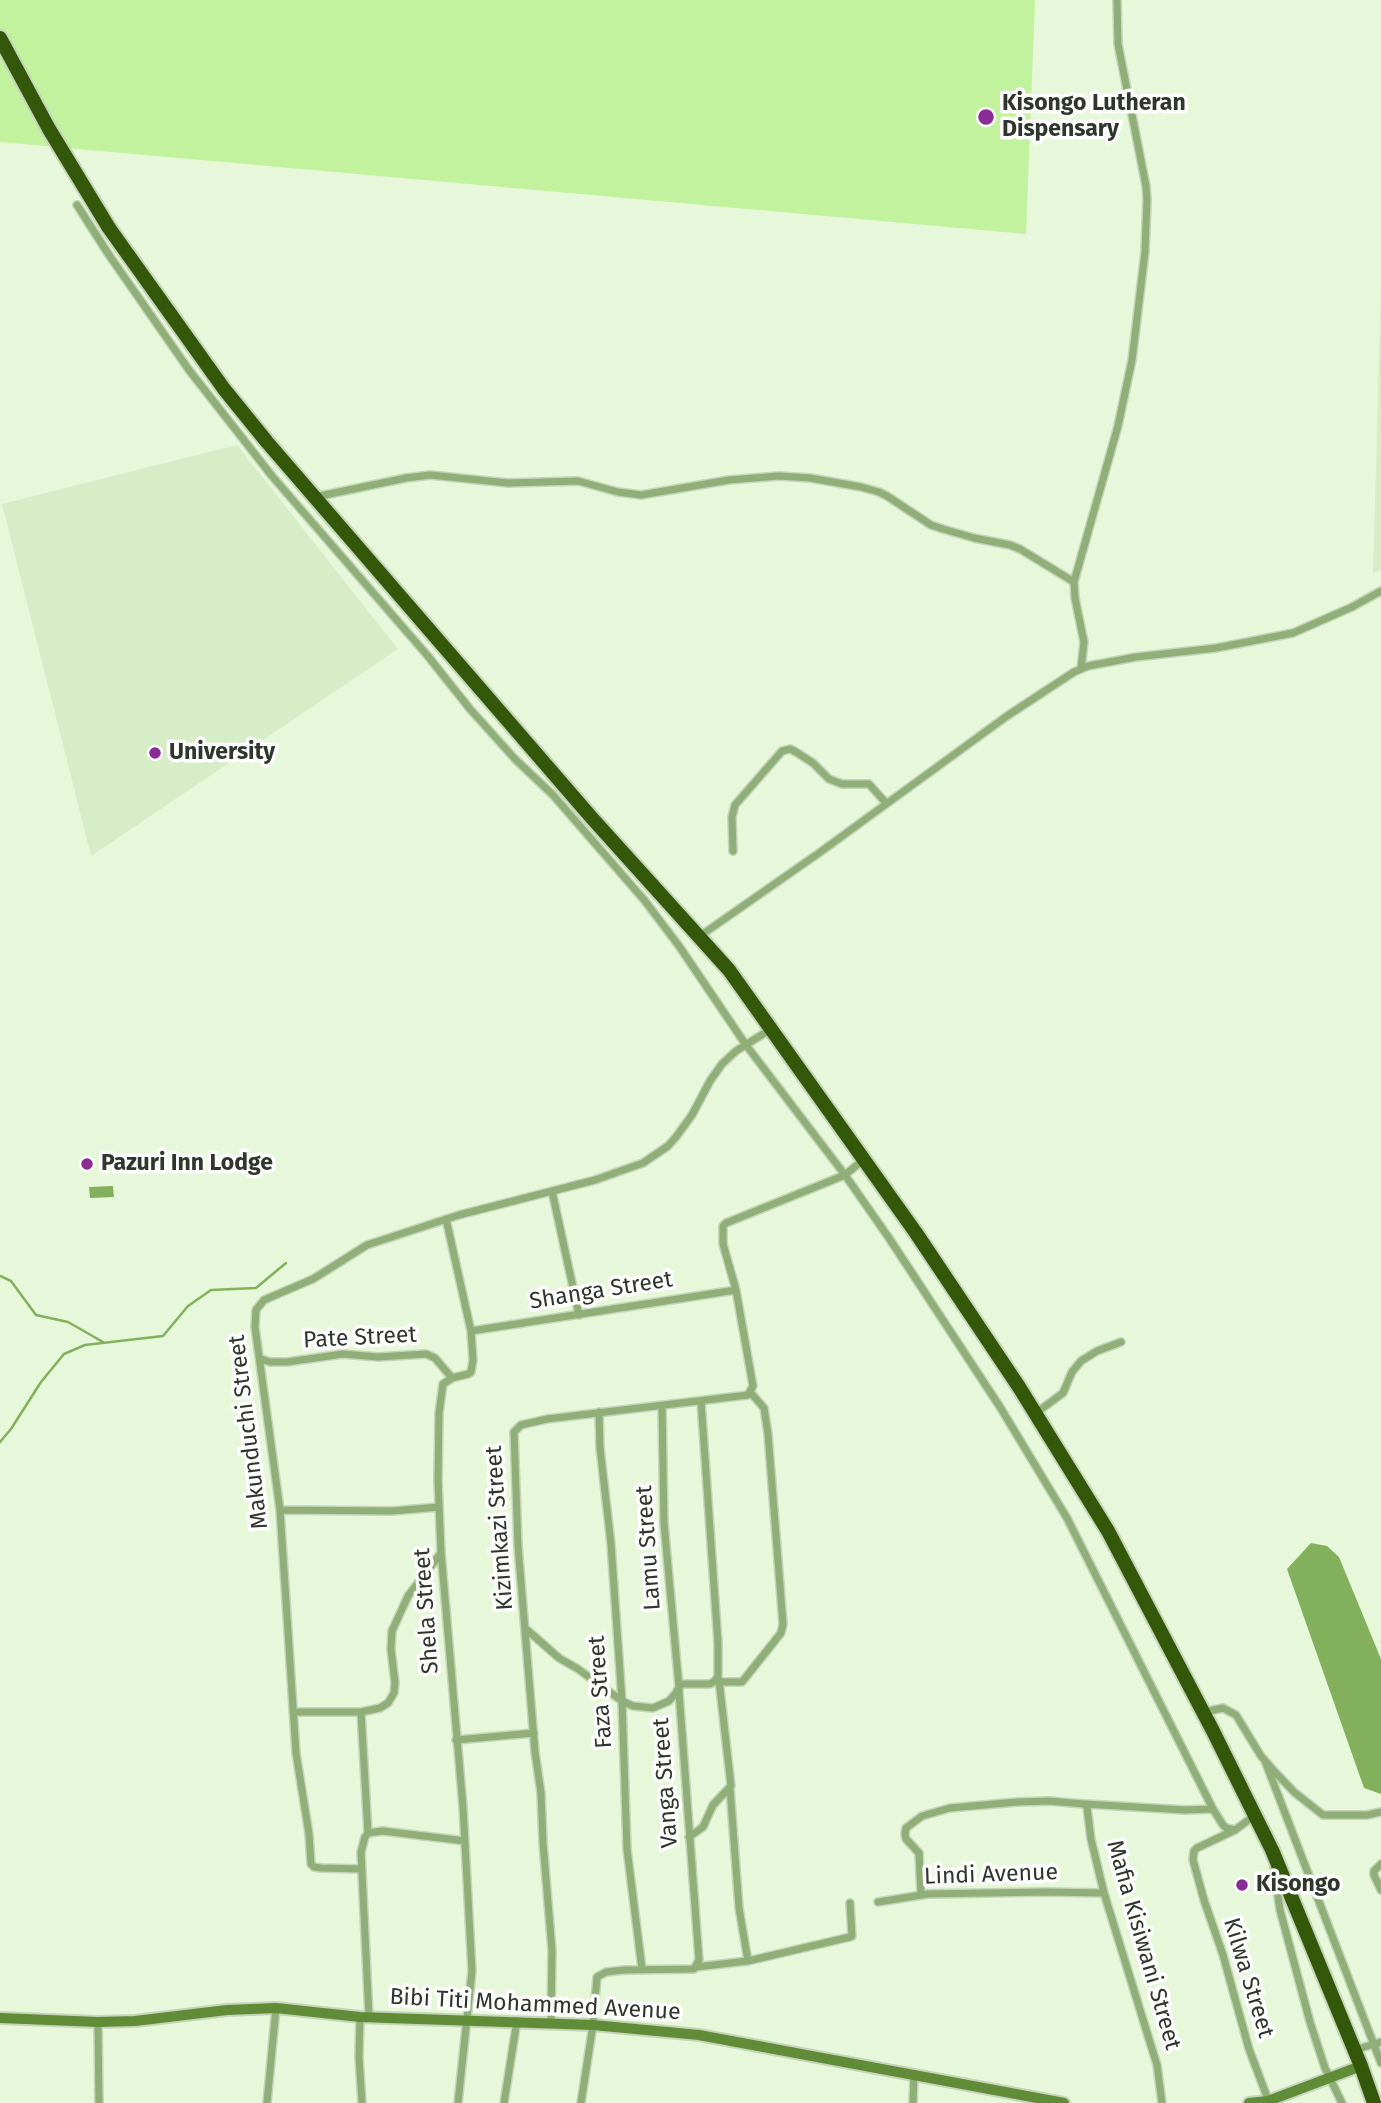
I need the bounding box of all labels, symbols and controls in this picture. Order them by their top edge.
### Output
place label: Kisongo Lutheran Dispensary [1002,90,1186,144]
marker: Kisongo Lutheran Dispensary [976,107,996,127]
place label: University [169,739,275,767]
marker: University [147,745,163,761]
place label: Pazuri Inn Lodge [101,1150,273,1178]
marker: Pazuri Inn Lodge [79,1156,95,1172]
street label: Shanga Street [527,1266,675,1316]
street label: Pate Street [303,1321,417,1355]
street label: Makunduchi Street [223,1333,275,1531]
street label: Kizimkazi Street [480,1445,520,1611]
street label: Lamu Street [631,1485,667,1611]
street label: Shela Street [409,1547,445,1675]
street label: Faza Street [583,1635,619,1749]
street label: Vanga Street [648,1717,684,1849]
street label: Mafia Kisiwani Street [1100,1837,1186,2053]
street label: Lindi Avenue [924,1859,1058,1891]
place label: Kisongo [1256,1871,1340,1899]
marker: Kisongo [1234,1877,1250,1893]
street label: Kilwa Street [1217,1915,1279,2041]
street label: Bibi Titi Mohammed Avenue [389,1984,681,2026]

